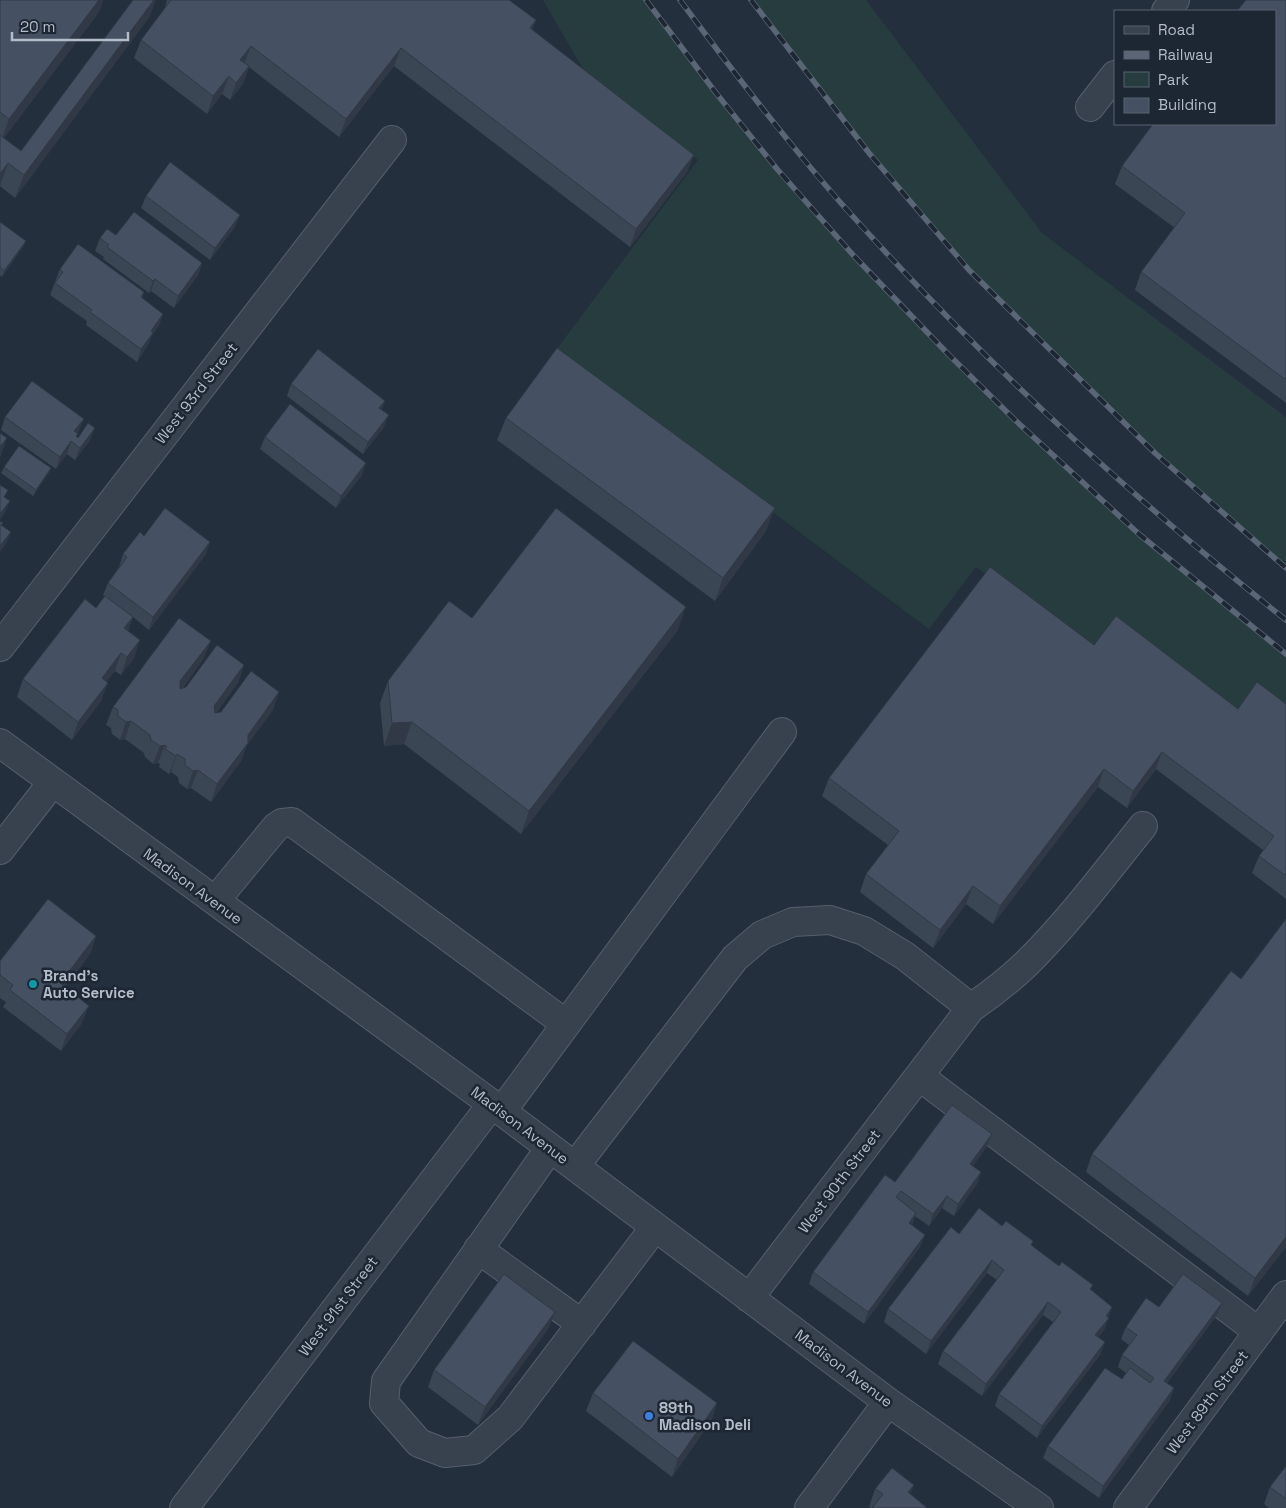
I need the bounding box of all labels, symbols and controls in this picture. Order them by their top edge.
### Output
scale bar [12,10,129,42]
legend [1114,10,1276,125]
text: 20 m [20,17,55,36]
text: Road [1158,20,1195,39]
text: Railway [1158,45,1213,64]
text: Park [1158,70,1189,89]
text: Building [1158,95,1217,114]
street label: West 93rd Street [151,339,241,447]
street label: Madison Avenue [140,844,246,928]
place label: Brand's Auto Service [43,966,135,1002]
marker: Brand's Auto Service [27,978,39,990]
street label: Madison Avenue [467,1082,573,1168]
street label: West 90th Street [794,1125,884,1237]
street label: West 91st Street [294,1252,382,1360]
street label: Madison Avenue [791,1325,897,1411]
street label: West 89th Street [1162,1346,1252,1457]
place label: 89th Madison Deli [659,1398,751,1434]
marker: 89th Madison Deli [643,1410,655,1422]

